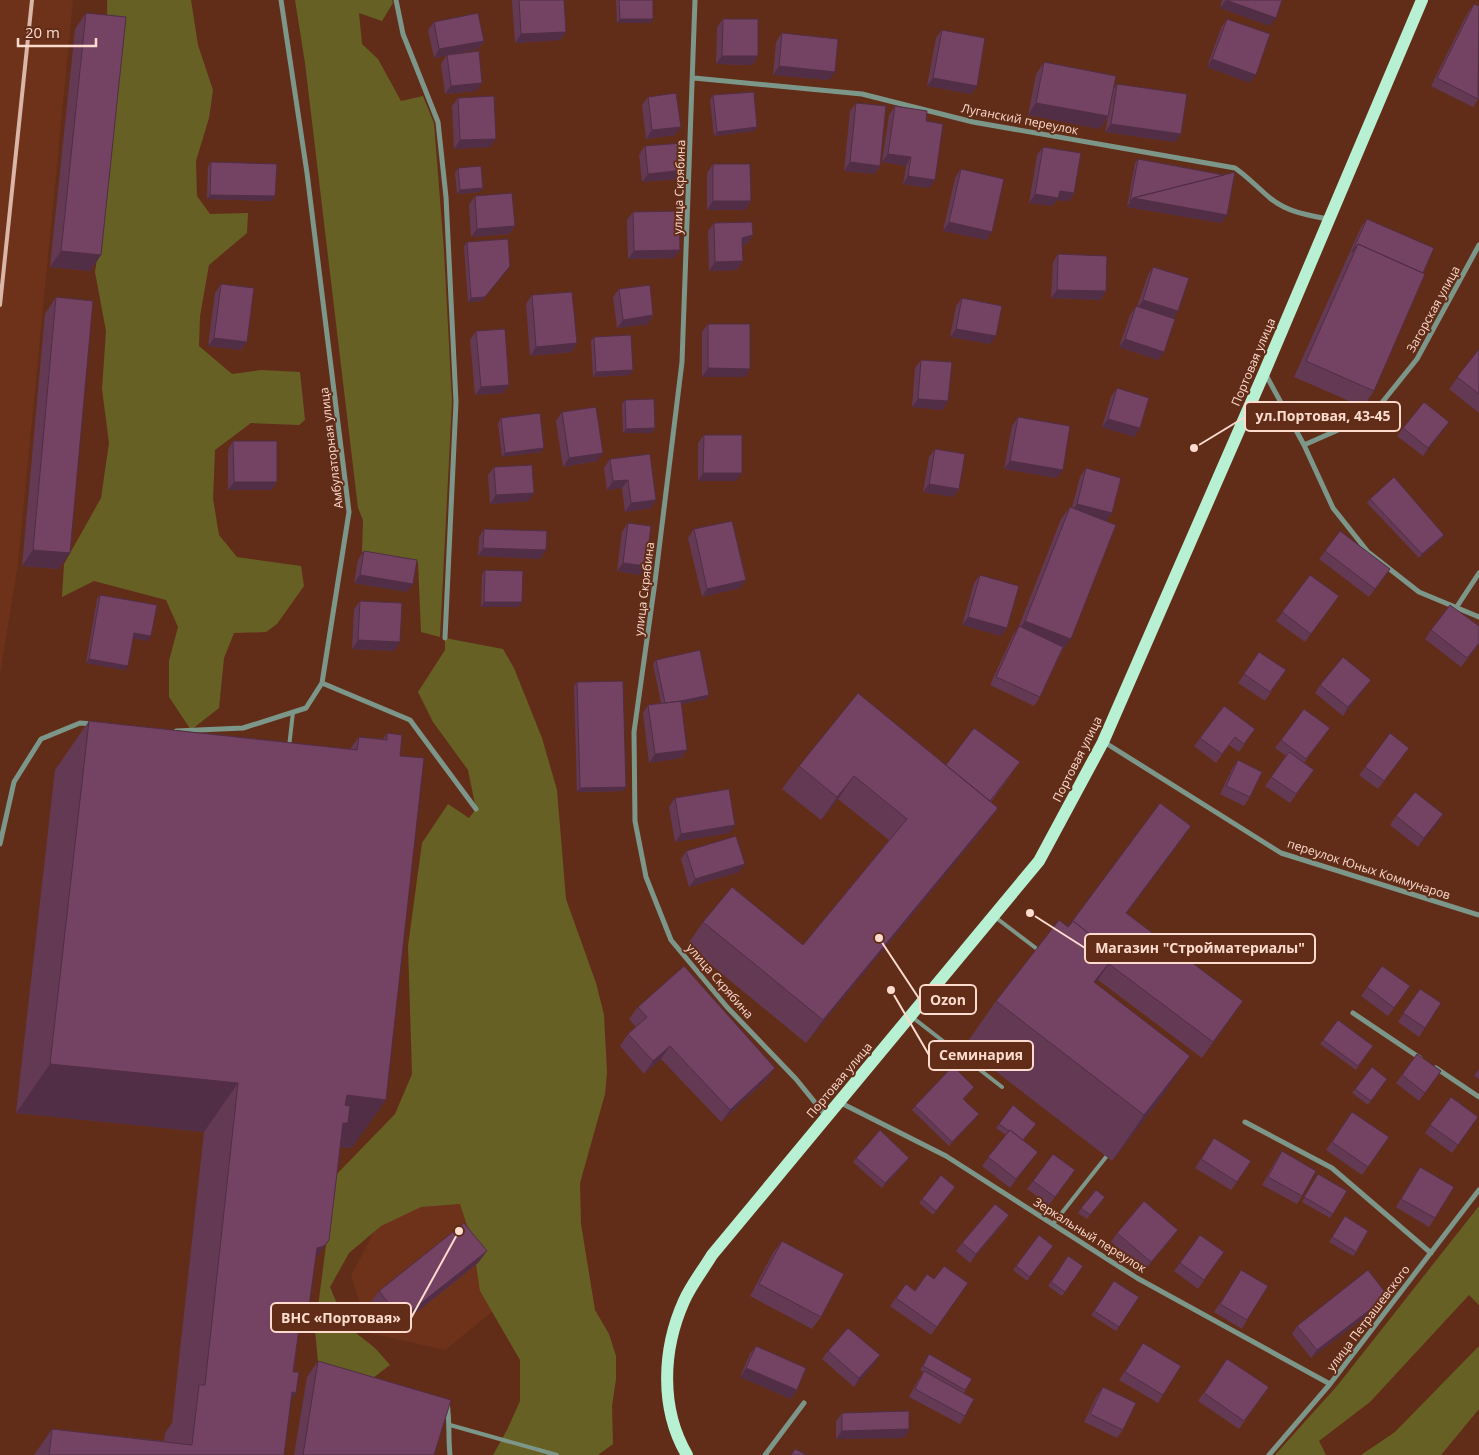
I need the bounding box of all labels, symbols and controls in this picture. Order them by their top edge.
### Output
scale bar [18,15,95,47]
text: 20 m [25,22,60,42]
street label: Луганский переулок [960,99,1081,139]
street label: улица Скрябина [669,139,689,235]
street label: Загорская улица [1402,263,1464,355]
street label: Портовая улица [1227,315,1279,409]
street label: Амбулаторная улица [315,386,347,510]
callout: ул.Портовая, 43-45 [1245,402,1400,431]
text: ул.Портовая, 43-45 [1255,406,1391,425]
street label: улица Скрябина [630,541,658,637]
street label: Портовая улица [1048,713,1106,805]
street label: переулок Юных Коммунаров [1285,835,1453,903]
callout: Магазин "Стройматериалы" [1085,934,1315,963]
text: Магазин "Стройматериалы" [1095,938,1305,957]
street label: улица Скрябина [683,940,757,1022]
callout: Ozon [920,985,976,1014]
text: Ozon [930,990,966,1009]
street label: Портовая улица [802,1038,876,1122]
callout: Семинария [929,1041,1033,1070]
text: Семинария [939,1045,1023,1064]
street label: Зеркальный переулок [1030,1193,1150,1277]
street label: улица Петрашевского [1322,1261,1414,1375]
callout: ВНС «Портовая» [271,1303,411,1332]
text: ВНС «Портовая» [281,1308,401,1327]

